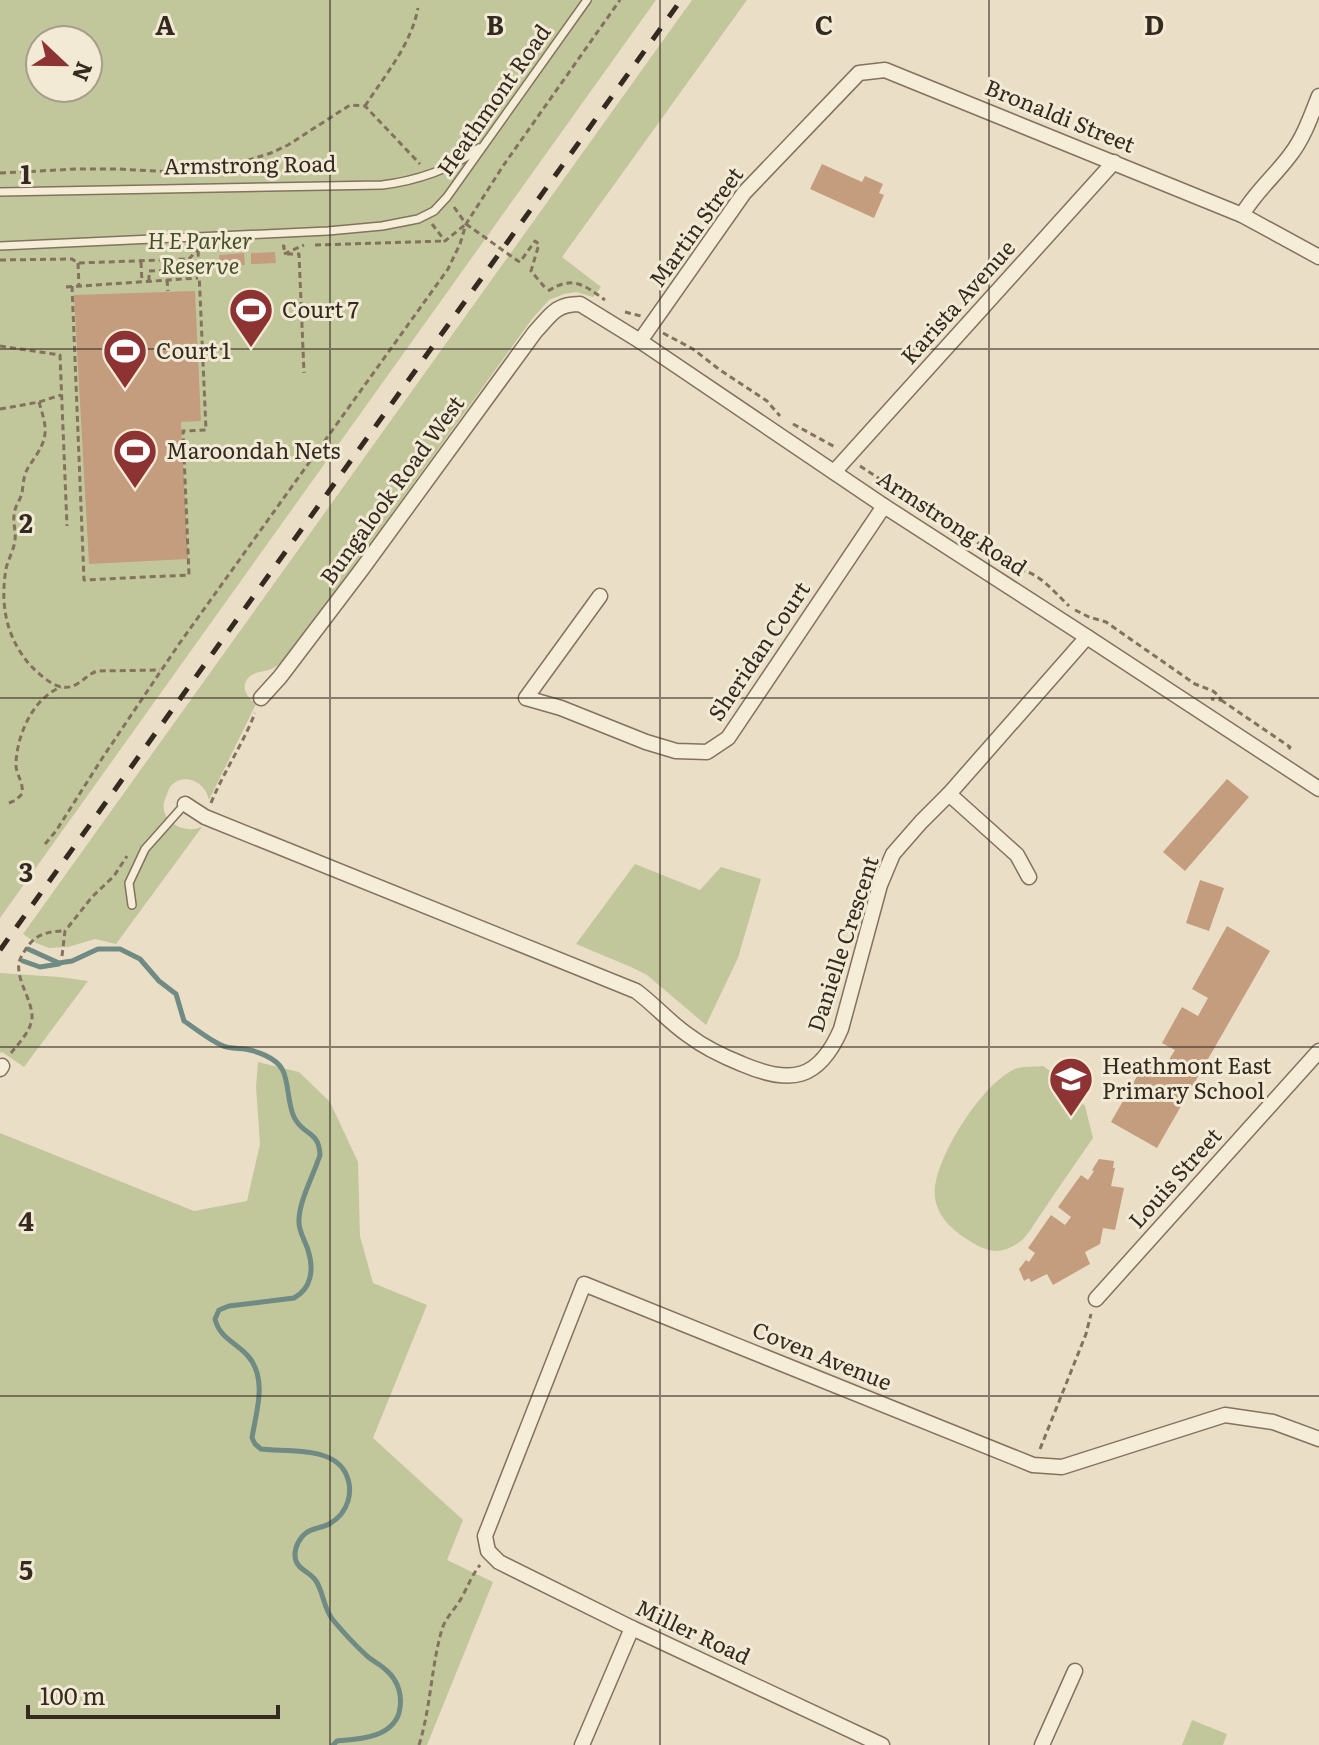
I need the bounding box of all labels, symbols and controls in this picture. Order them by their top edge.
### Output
text: A [155,4,175,43]
text: B [486,4,504,43]
text: C [815,4,833,43]
text: D [1144,4,1164,43]
street label: Heathmont Road [428,17,557,182]
north arrow [24,24,104,104]
text: N [65,57,103,87]
street label: Bronaldi Street [981,70,1141,160]
street label: Armstrong Road [163,145,337,182]
text: 1 [21,153,32,192]
street label: Martin Street [640,159,750,293]
park label: H E Parker Reserve [147,223,253,281]
street label: Karista Avenue [892,231,1022,371]
sports icon: Court 7 [227,286,275,349]
place label: Court 7 [282,292,359,325]
sports icon: Court 1 [101,327,149,390]
place label: Court 1 [156,333,231,366]
street label: Bungalook Road West [311,388,471,591]
sports icon: Maroondah Nets [111,427,159,490]
place label: Maroondah Nets [166,433,341,466]
street label: Armstrong Road [871,461,1034,583]
text: 2 [19,502,33,541]
street label: Sheridan Court [699,574,817,727]
text: 3 [19,851,33,890]
street label: Danielle Crescent [798,851,886,1036]
place label: Heathmont East Primary School [1102,1048,1272,1106]
school or university icon: Heathmont East Primary School [1047,1055,1095,1118]
street label: Louis Street [1120,1119,1228,1235]
text: 4 [18,1200,34,1239]
street label: Coven Avenue [748,1312,897,1398]
text: 5 [19,1549,33,1588]
street label: Miller Road [631,1590,756,1672]
scale bar [28,1669,278,1719]
text: 100 m [40,1677,106,1712]

